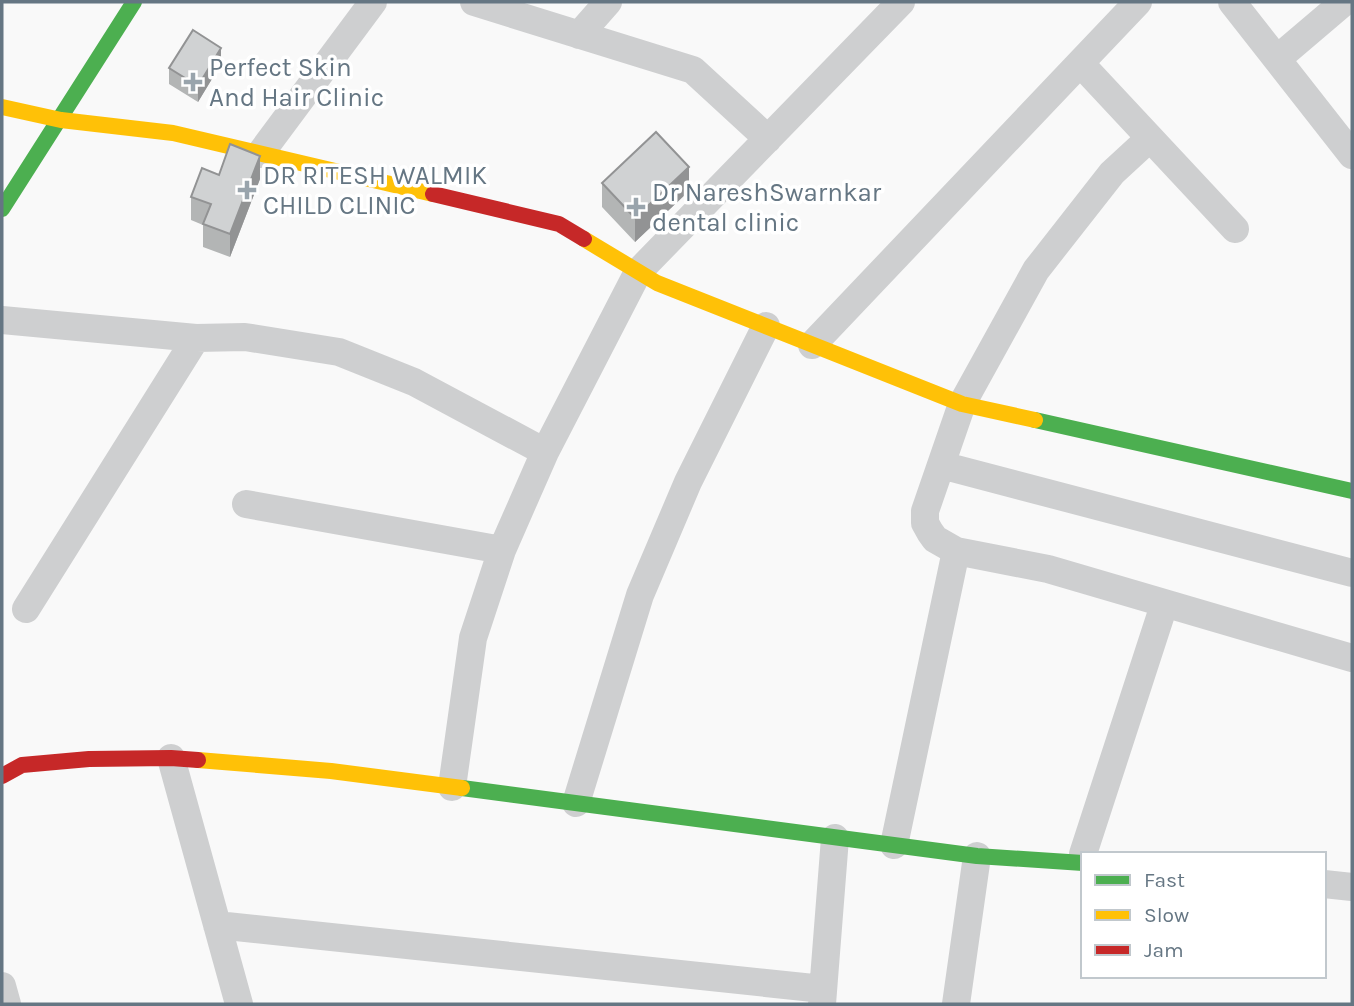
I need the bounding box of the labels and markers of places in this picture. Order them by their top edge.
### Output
place label: Perfect Skin And Hair Clinic [209,52,384,113]
marker: Perfect Skin And Hair Clinic [183,72,203,92]
place label: DR RITESH WALMIK CHILD CLINIC [263,160,487,221]
place label: Dr NareshSwarnkar dental clinic [652,177,882,238]
marker: DR RITESH WALMIK CHILD CLINIC [237,180,257,200]
marker: Dr NareshSwarnkar dental clinic [626,197,646,217]

